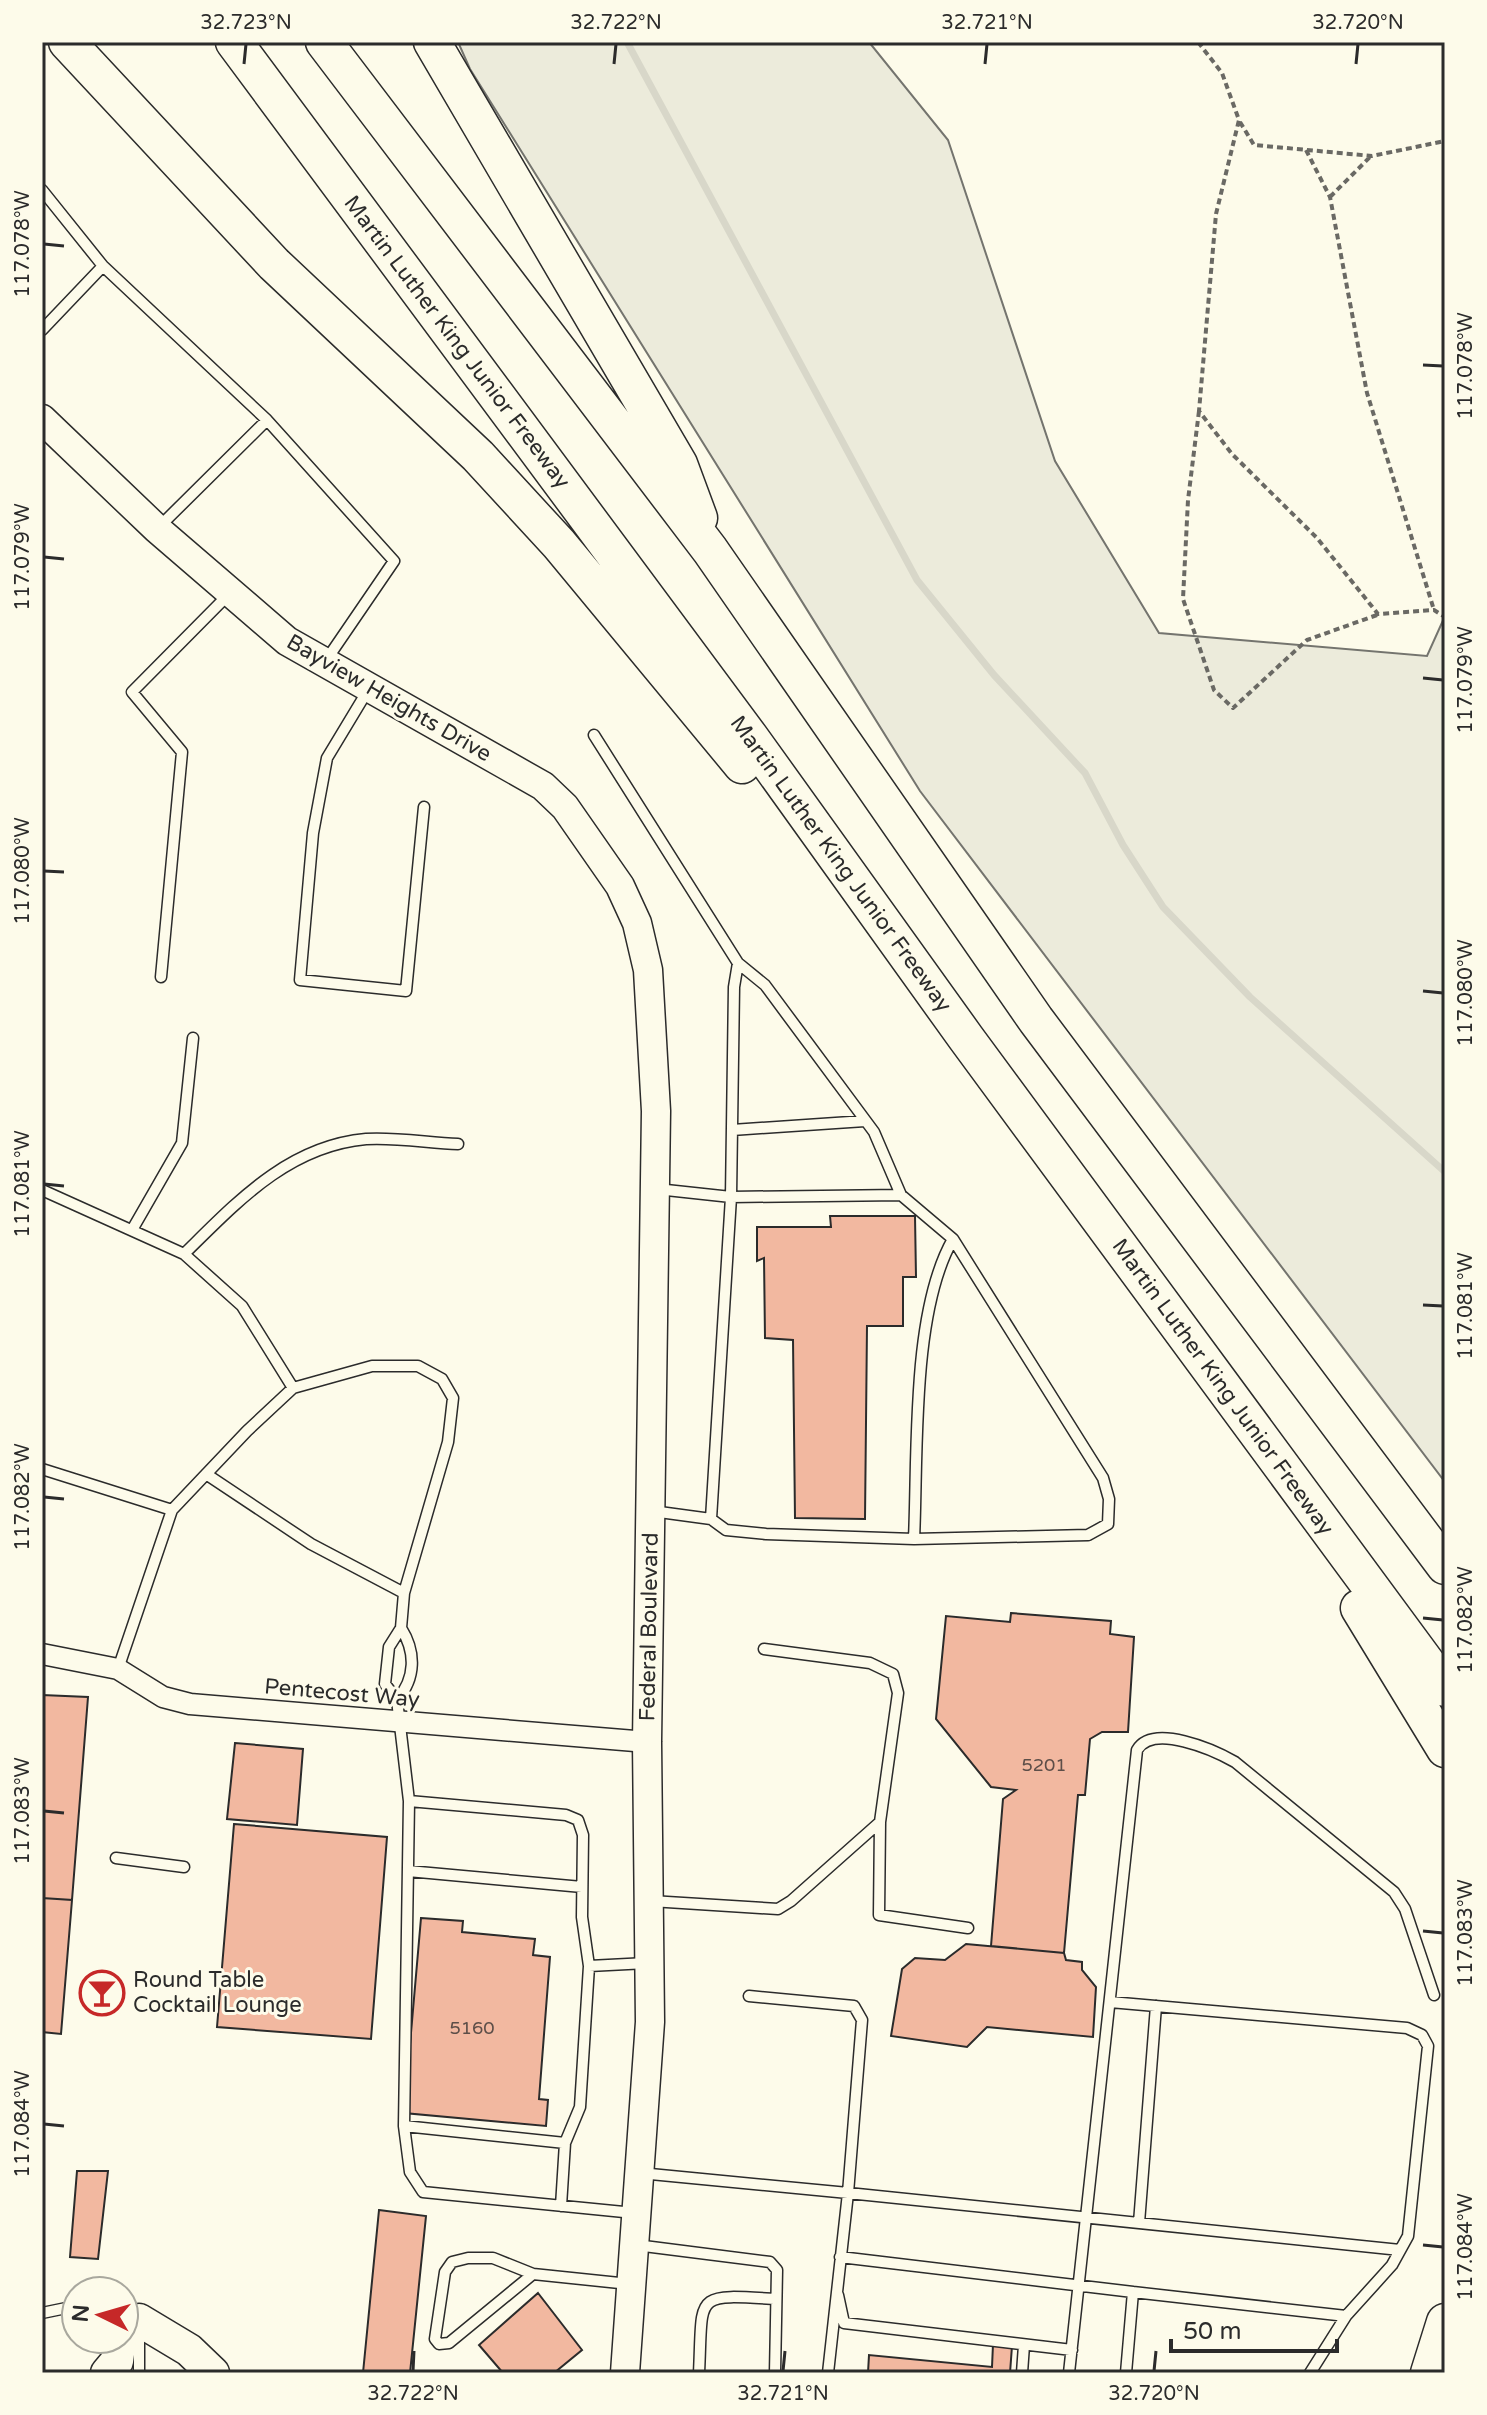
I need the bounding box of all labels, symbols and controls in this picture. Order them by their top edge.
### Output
text: 32.723°N [200,11,292,35]
text: 32.722°N [570,11,662,35]
text: 32.721°N [941,11,1033,35]
text: 32.720°N [1312,11,1404,35]
text: 117.078°W [11,190,35,298]
street label: Martin Luther King Junior Freeway [338,191,576,494]
text: 117.078°W [1454,312,1478,420]
text: 117.079°W [11,503,35,611]
text: 117.079°W [1454,626,1478,734]
street label: Bayview Heights Drive [282,629,496,767]
street label: Martin Luther King Junior Freeway [725,711,957,1017]
text: 117.080°W [11,817,35,925]
text: 117.080°W [1454,939,1478,1047]
text: 117.081°W [11,1130,35,1238]
street label: Martin Luther King Junior Freeway [1107,1234,1339,1540]
text: 117.081°W [1454,1252,1478,1360]
text: 117.082°W [11,1443,35,1551]
street label: Federal Boulevard [634,1532,664,1722]
text: 117.082°W [1454,1566,1478,1674]
street label: Pentecost Way [263,1673,421,1713]
house number: 5201 [1021,1754,1067,1776]
text: 117.083°W [11,1757,35,1865]
text: 117.083°W [1454,1879,1478,1987]
place label: Round Table Cocktail Lounge [133,1967,302,2018]
bar icon: Round Table Cocktail Lounge [78,1969,126,2017]
house number: 5160 [449,2017,495,2039]
text: 117.084°W [11,2070,35,2178]
text: 117.084°W [1454,2193,1478,2301]
north arrow [60,2275,140,2355]
text: N [67,2303,95,2323]
scale bar [1171,2303,1337,2353]
text: 50 m [1183,2317,1241,2346]
text: 32.722°N [367,2382,459,2406]
text: 32.721°N [737,2382,829,2406]
text: 32.720°N [1108,2382,1200,2406]

